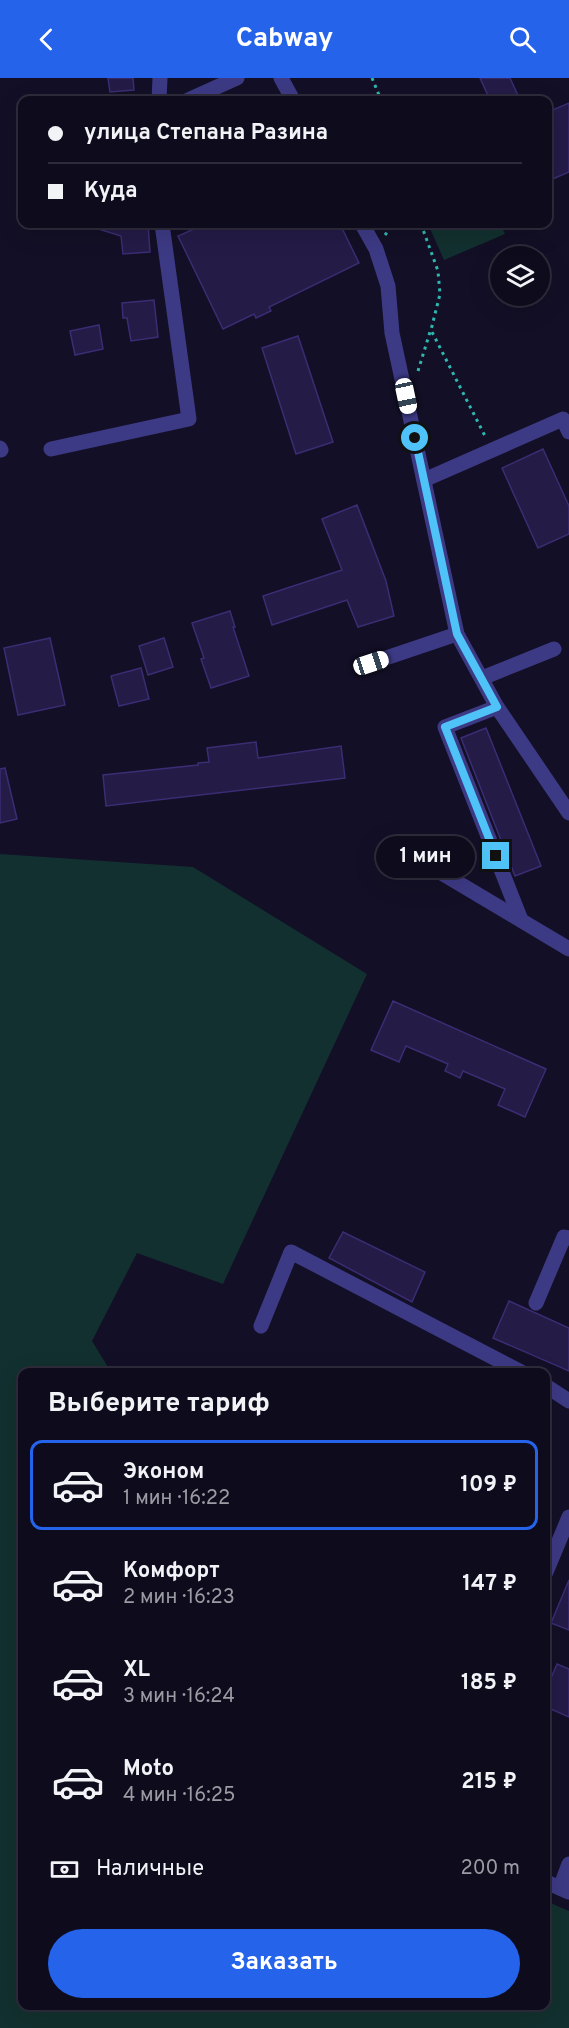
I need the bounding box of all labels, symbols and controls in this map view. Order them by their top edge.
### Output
text: Cabway [236,22,333,56]
icon: back [30,23,63,56]
icon: search [506,23,539,56]
text: улица Степана Разина [84,120,328,147]
text: Куда [84,178,138,205]
map controls [490,246,550,306]
button: layers [490,246,550,306]
car [393,377,419,415]
route start [401,424,428,451]
car [351,649,391,677]
callout: 1 мин [376,835,475,877]
route end [482,842,509,869]
text: 1 мин [400,844,451,870]
text: Выберите тариф [48,1387,270,1421]
icon: car [51,1458,105,1512]
text: Эконом [123,1459,204,1486]
text: 109 ₽ [460,1472,517,1499]
text: 1 мин · 16:22 [123,1486,230,1512]
icon: car [51,1557,105,1611]
text: Комфорт [123,1558,220,1585]
text: 147 ₽ [462,1571,517,1598]
text: 2 мин · 16:23 [123,1585,235,1611]
icon: car [51,1656,105,1710]
text: XL [123,1657,150,1684]
text: 185 ₽ [461,1670,517,1697]
text: 3 мин · 16:24 [123,1684,235,1710]
icon: car [51,1755,105,1809]
text: Moto [123,1756,174,1783]
text: 215 ₽ [461,1769,517,1796]
text: 4 мин · 16:25 [123,1783,235,1809]
icon: cash [48,1853,81,1886]
text: Наличные [96,1856,204,1883]
text: 200 m [461,1856,520,1882]
button: Заказать [48,1929,520,1998]

